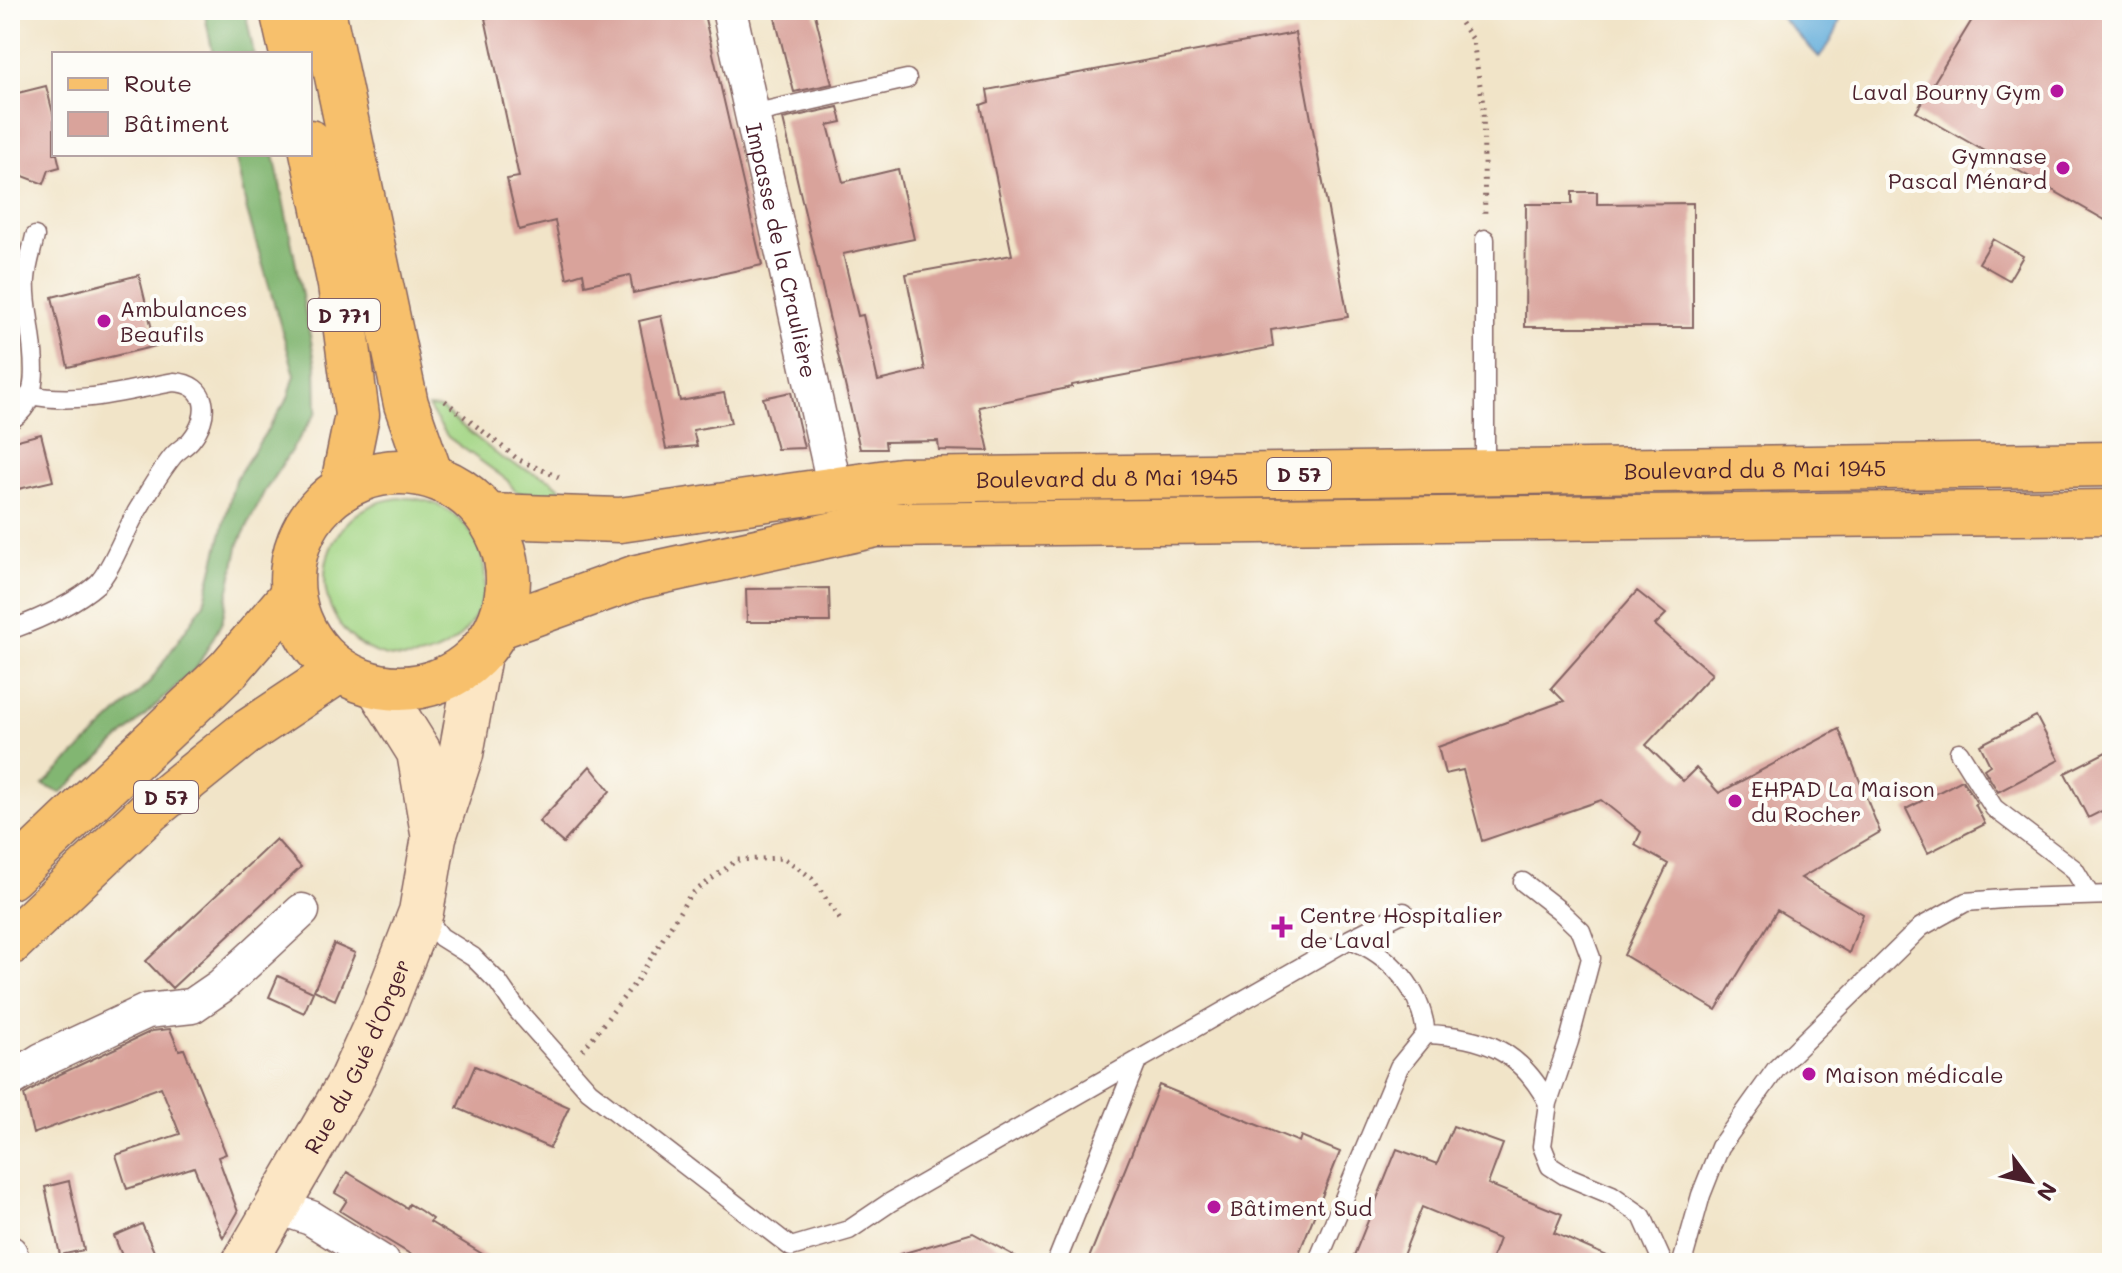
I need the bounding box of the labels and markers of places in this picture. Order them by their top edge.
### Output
place label: Laval Bourny Gym [1852,77,2041,106]
marker: Laval Bourny Gym [2048,82,2066,100]
place label: Gymnase Pascal Ménard [1888,141,2047,195]
marker: Gymnase Pascal Ménard [2054,159,2072,177]
place label: Ambulances Beaufils [120,294,247,348]
marker: Ambulances Beaufils [95,312,113,330]
place label: EHPAD La Maison du Rocher [1751,774,1935,828]
marker: EHPAD La Maison du Rocher [1726,792,1744,810]
place label: Centre Hospitalier de Laval [1300,900,1503,954]
marker: Centre Hospitalier de Laval [1271,916,1293,938]
place label: Maison médicale [1825,1060,2004,1089]
marker: Maison médicale [1800,1065,1818,1083]
place label: Bâtiment Sud [1230,1193,1372,1222]
marker: Bâtiment Sud [1205,1198,1223,1216]

